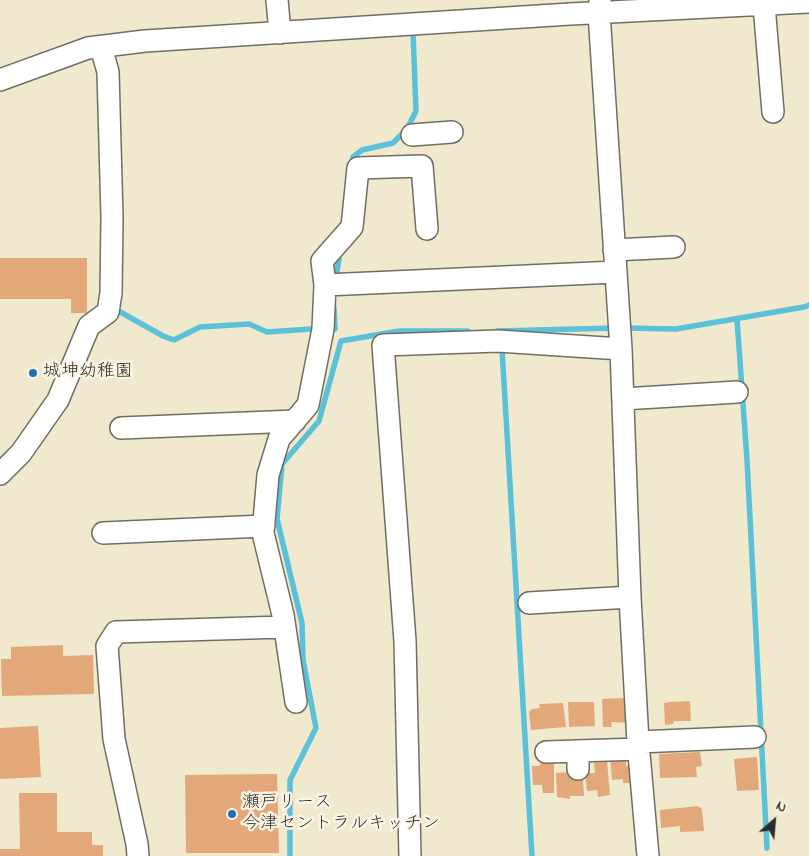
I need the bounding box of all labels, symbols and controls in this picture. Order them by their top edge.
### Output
place label: 城坤幼稚園 [43,362,133,384]
marker: 城坤幼稚園 [27,367,39,379]
place label: 瀬戸リース 今津セントラルキッチン [242,793,440,836]
north arrow [749,796,799,846]
text: N [772,796,790,819]
marker: 瀬戸リース 今津セントラルキッチン [226,808,238,820]

